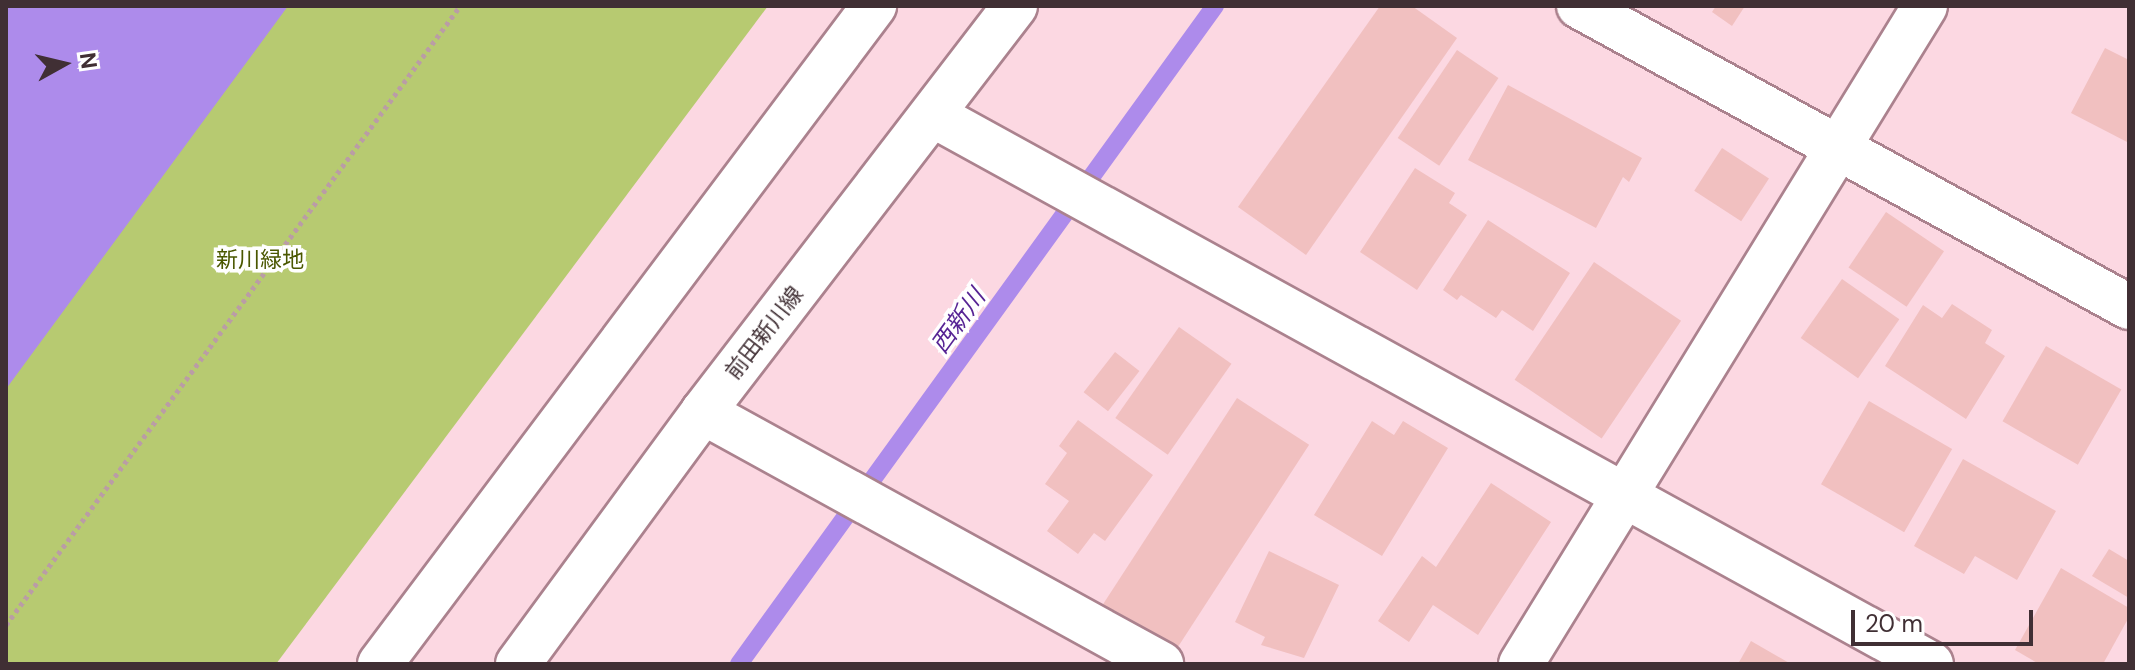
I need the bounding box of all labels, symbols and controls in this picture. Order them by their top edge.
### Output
north arrow [24,24,104,104]
text: N [73,51,104,71]
park label: 新川緑地 [216,247,304,273]
street label: 前田新川線 [720,282,808,384]
water label: 西新川 [925,283,991,359]
scale bar [1855,594,2037,644]
text: 20 m [1865,608,1923,639]

